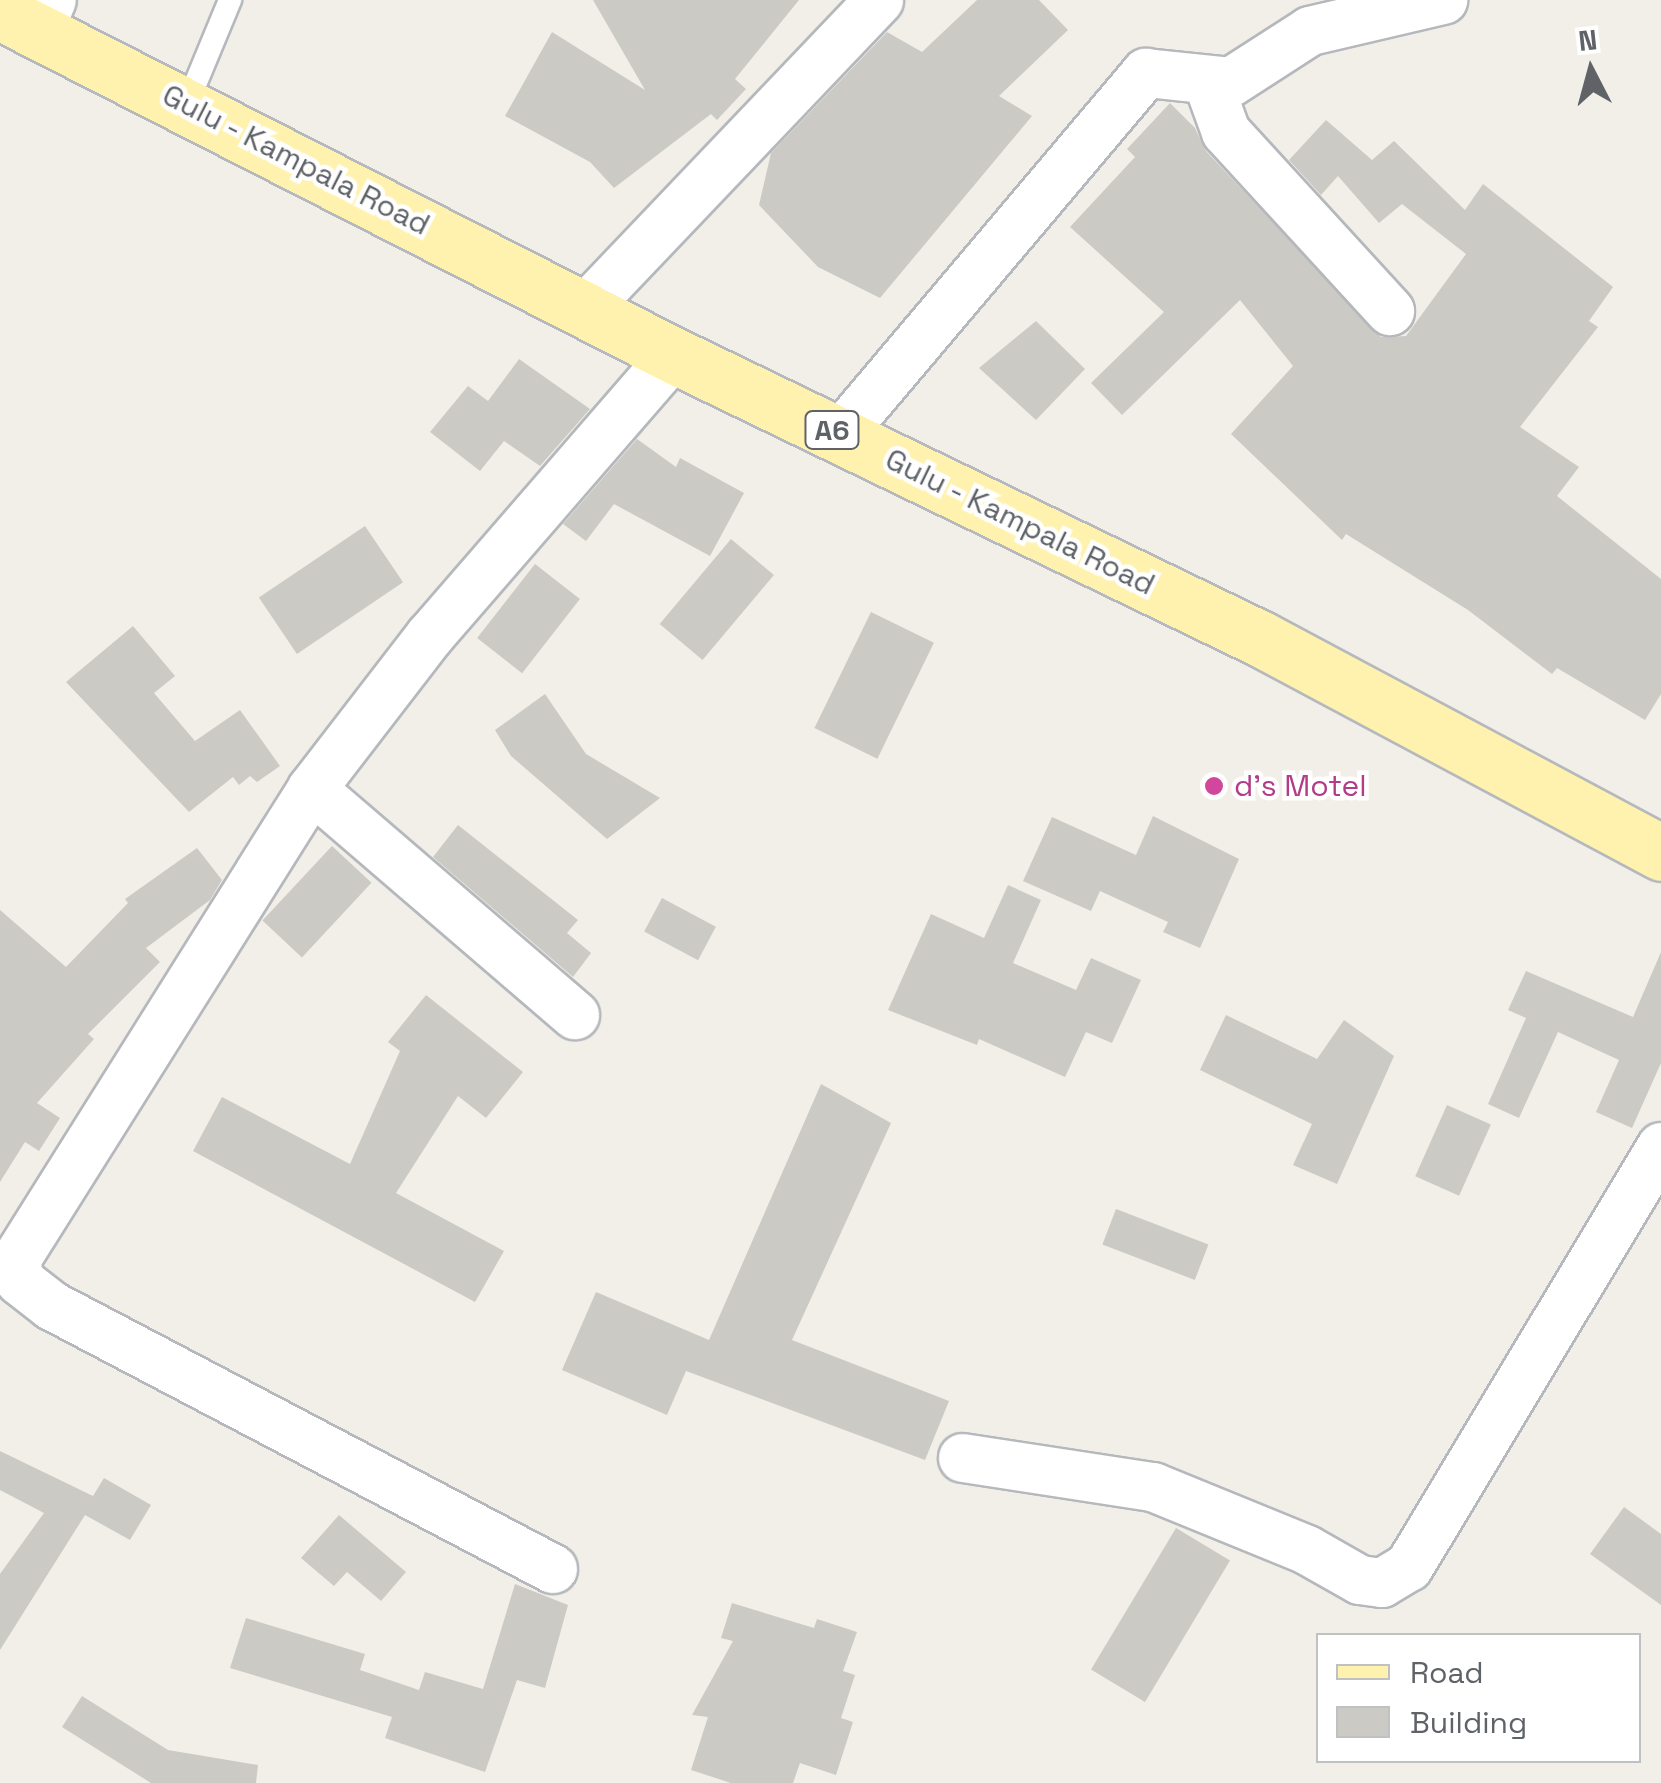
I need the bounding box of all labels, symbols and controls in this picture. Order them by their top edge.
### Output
north arrow [1541,20,1641,120]
text: N [1577,21,1599,59]
street label: Gulu - Kampala Road [156,77,436,243]
road number: A6 [802,407,862,453]
street label: Gulu - Kampala Road [879,441,1161,603]
place label: d's Motel [1234,768,1367,804]
marker: d's Motel [1203,775,1225,797]
legend [1316,1633,1641,1763]
text: Road [1410,1653,1484,1692]
text: Building [1410,1703,1527,1742]

